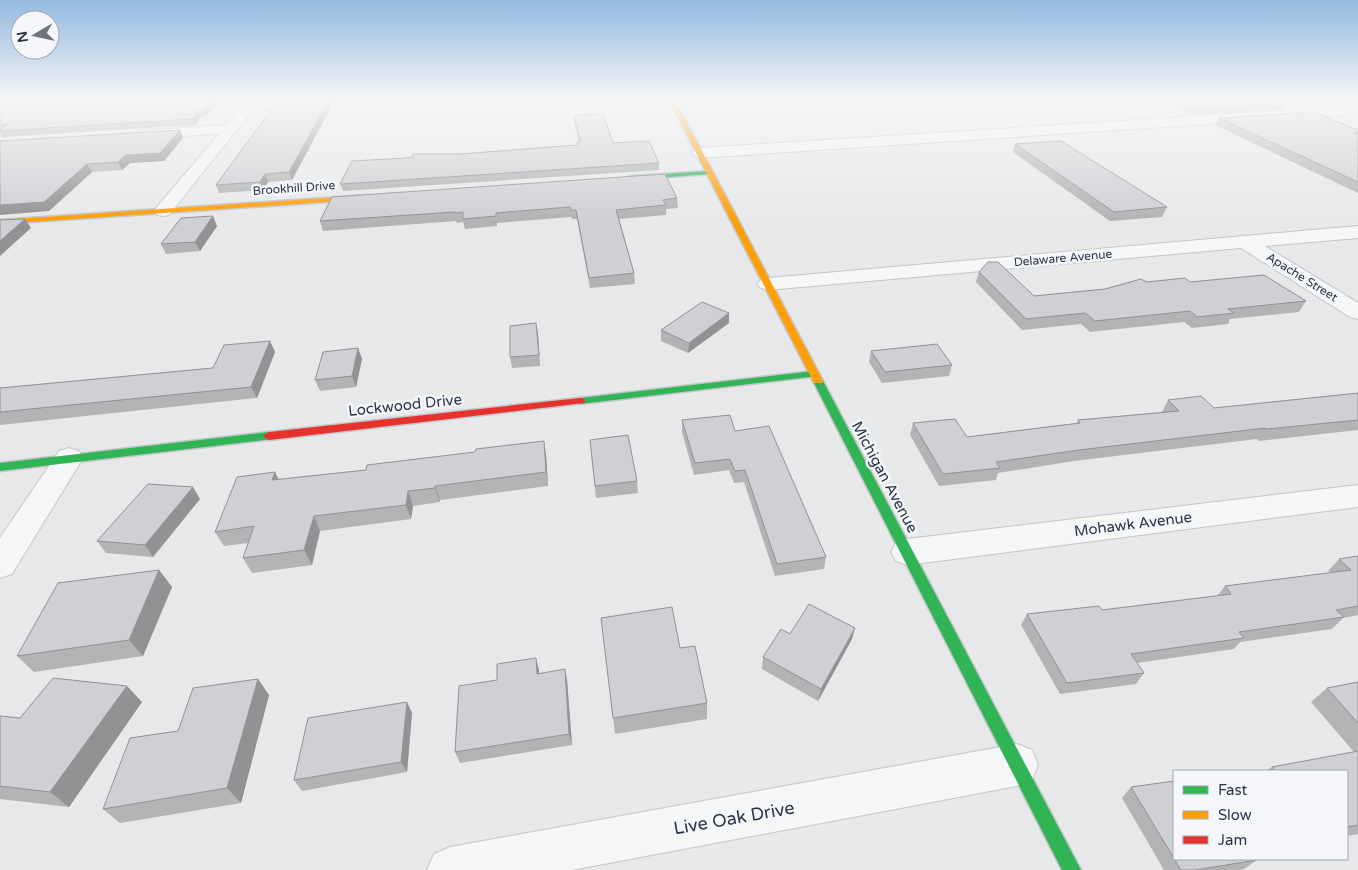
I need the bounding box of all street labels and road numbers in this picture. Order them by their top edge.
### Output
street label: Brookhill Drive [252,178,336,198]
street label: Delaware Avenue [1013,247,1113,269]
street label: Apache Street [1264,250,1340,305]
street label: Lockwood Drive [347,390,463,420]
street label: Michigan Avenue [848,418,922,536]
street label: Mohawk Avenue [1073,508,1193,540]
street label: Live Oak Drive [672,797,796,839]

